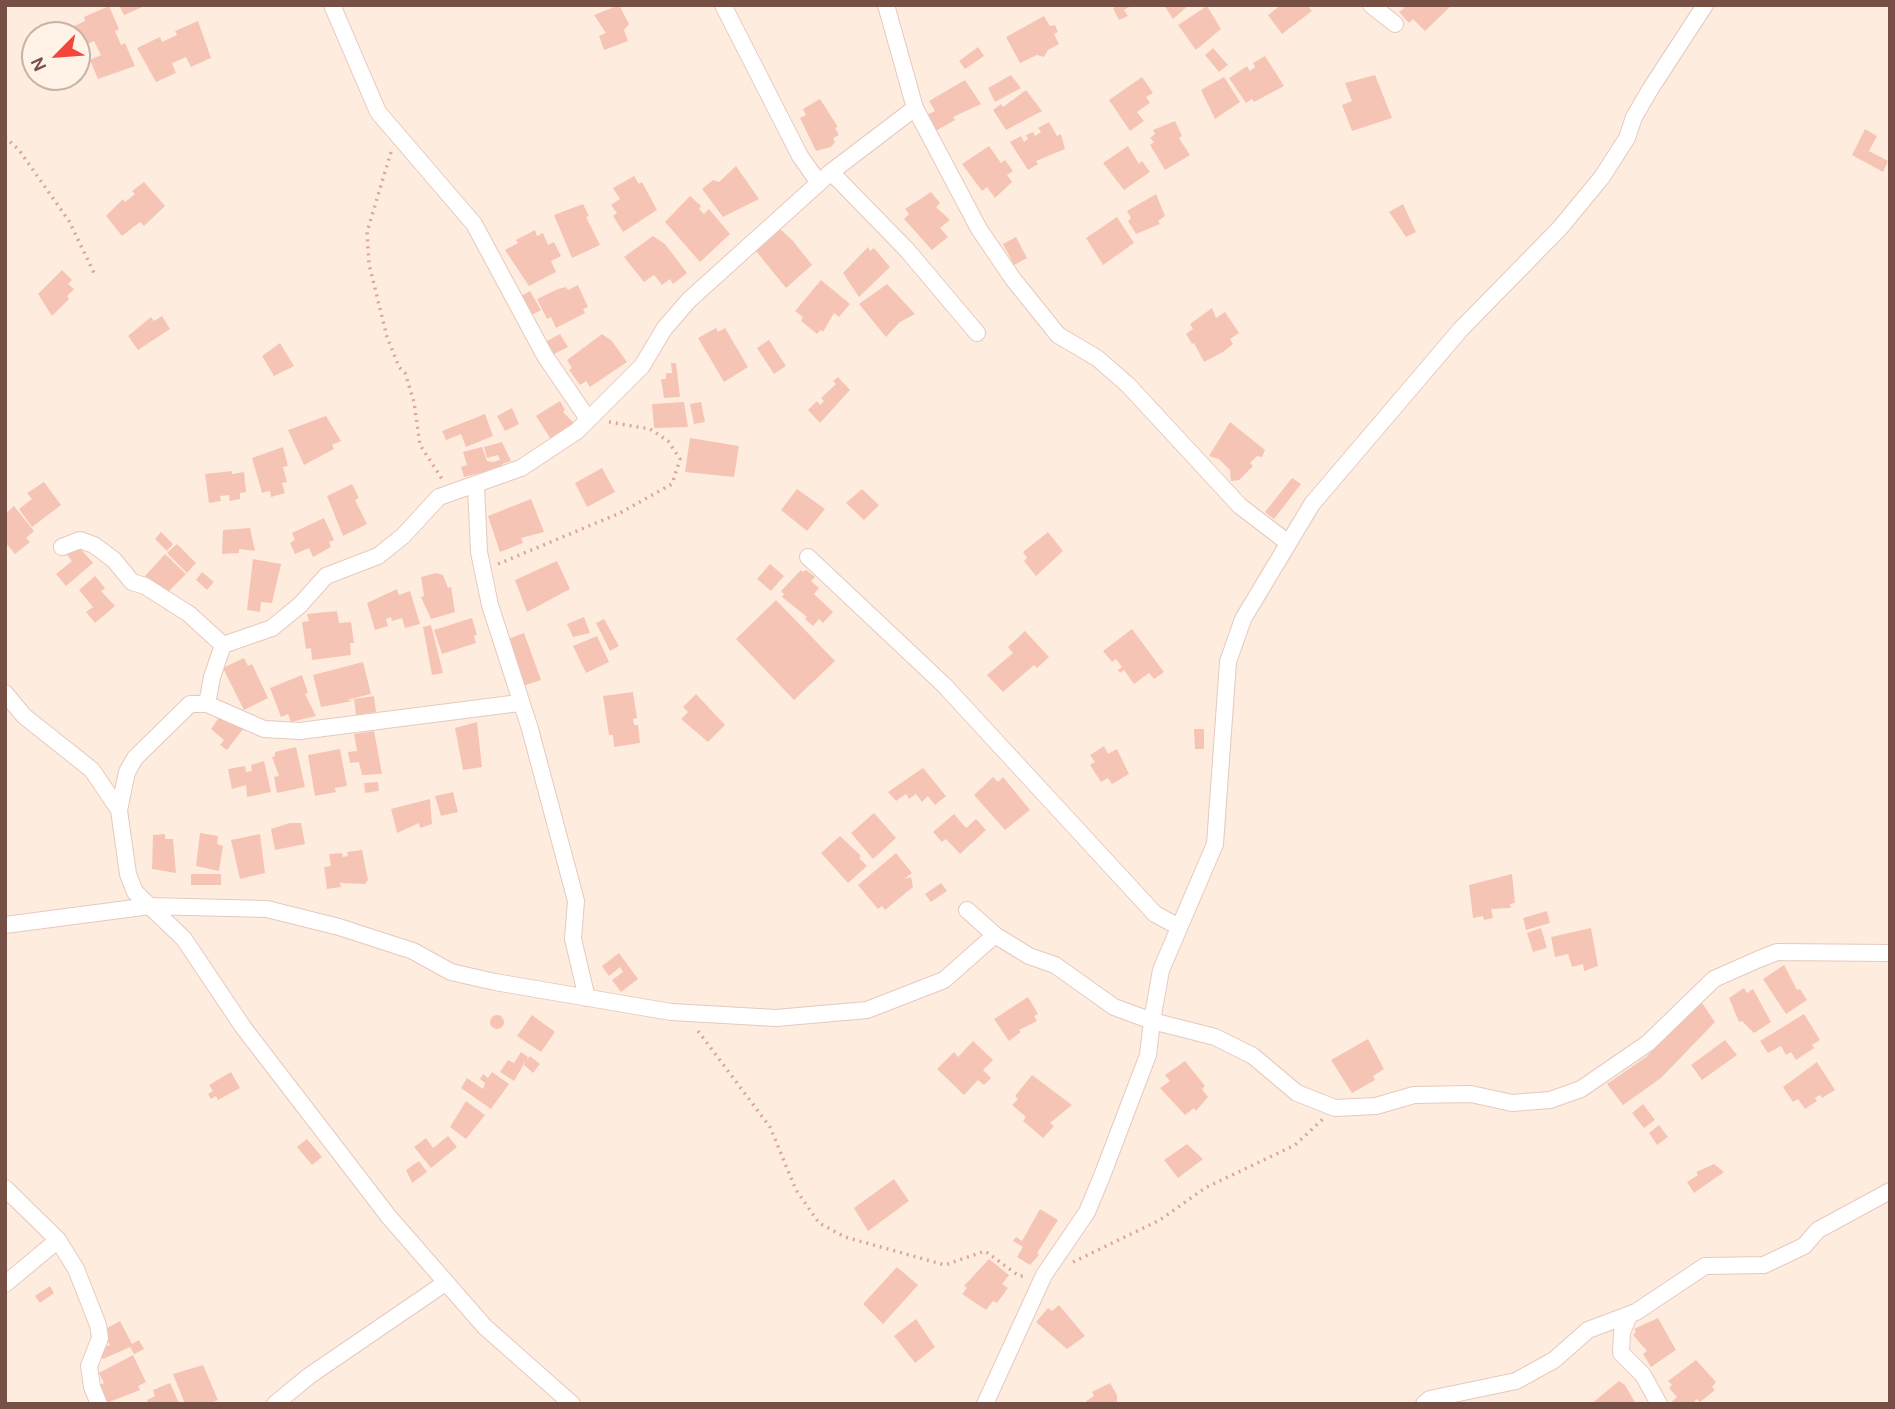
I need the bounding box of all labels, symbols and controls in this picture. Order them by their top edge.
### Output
north arrow [21,21,91,91]
text: N [26,53,52,75]

